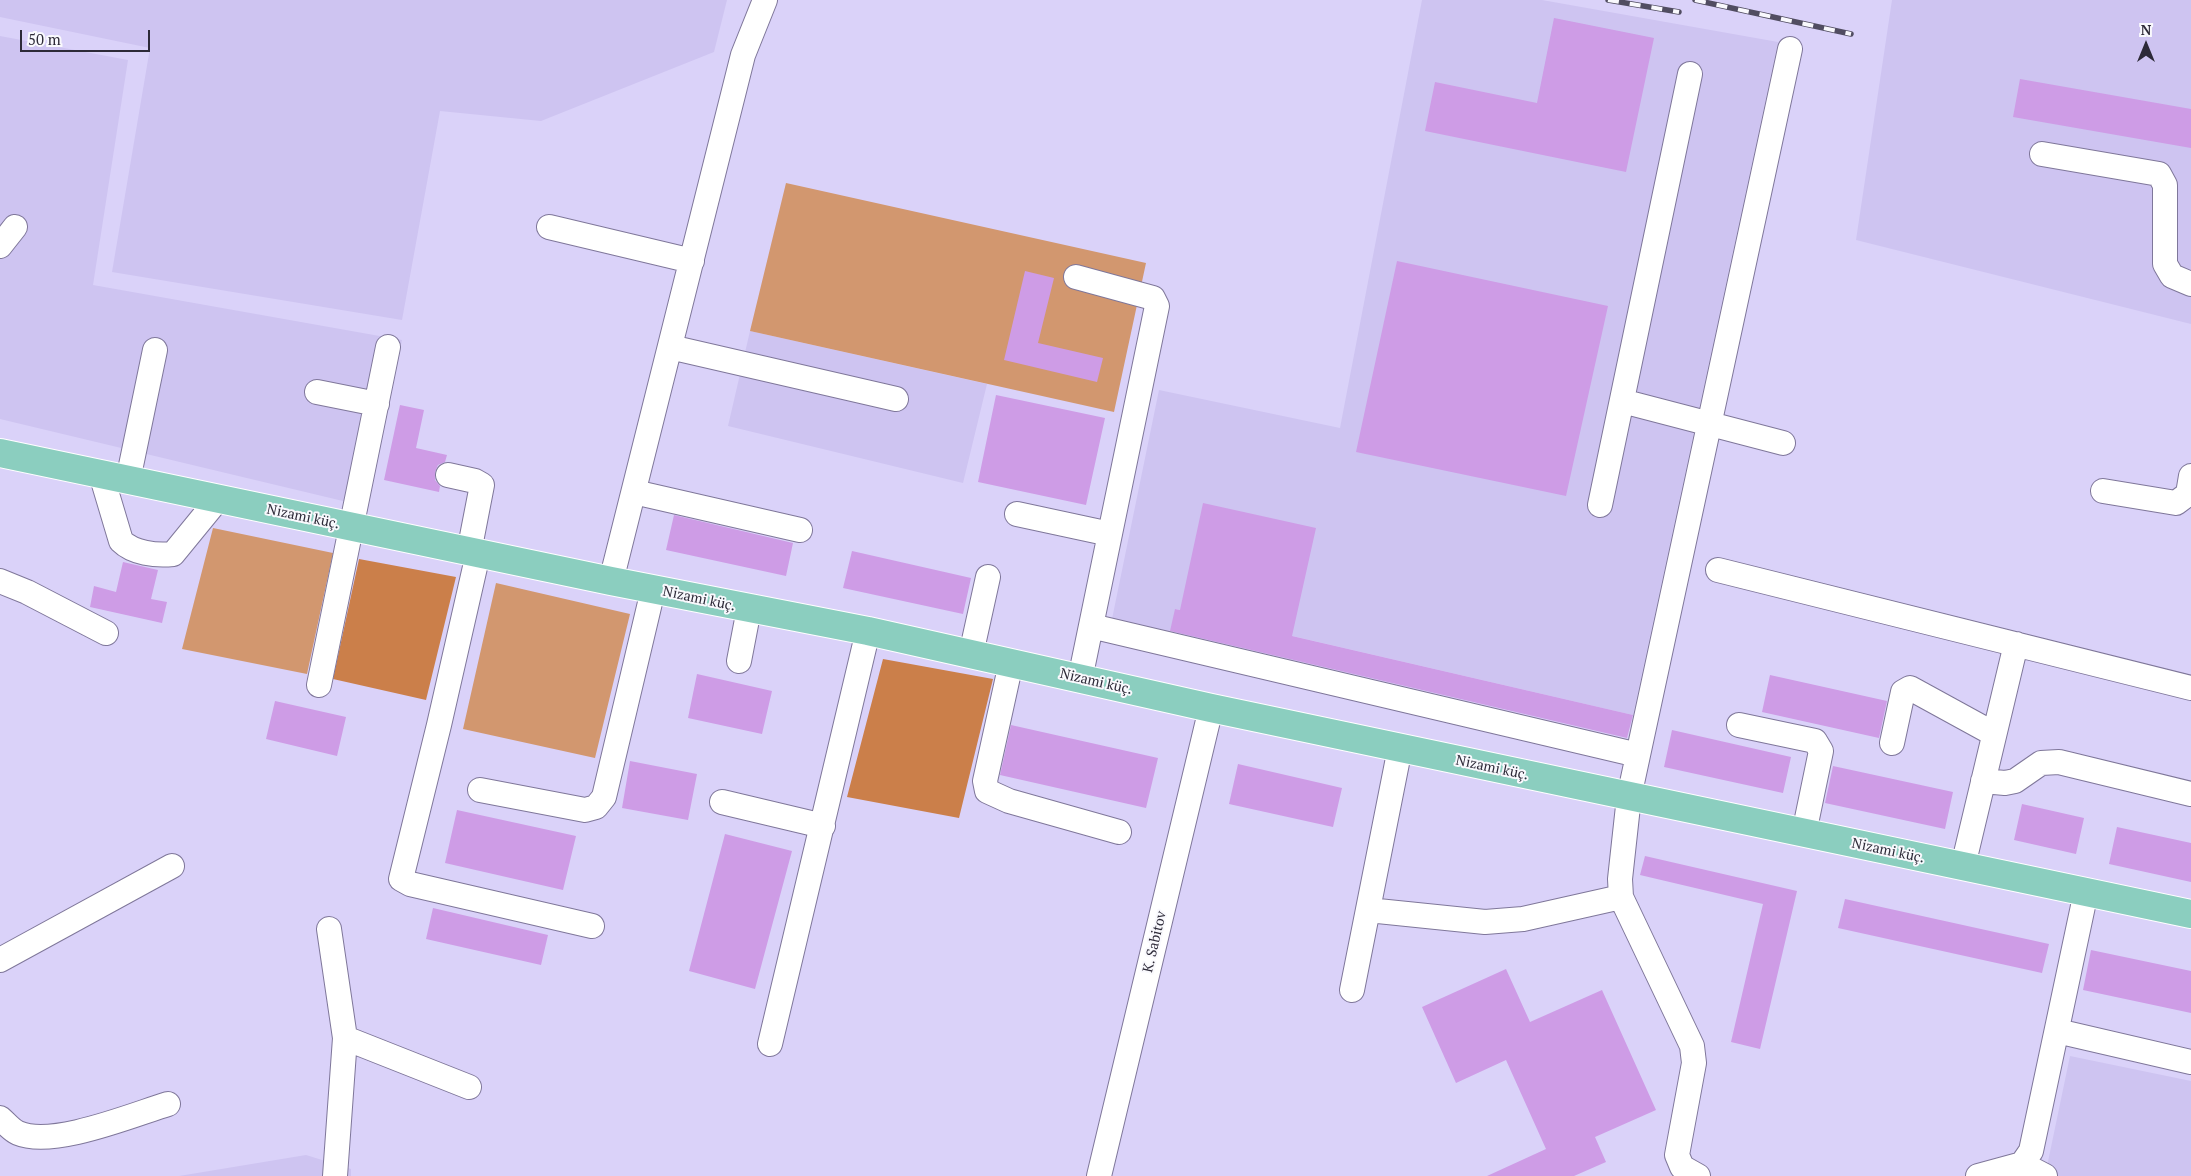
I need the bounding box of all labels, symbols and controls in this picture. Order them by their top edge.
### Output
scale bar [22,20,152,52]
north arrow [2121,20,2171,70]
text: N [2141,20,2151,39]
text: 50 m [28,29,61,49]
street label: Nizami küç. [265,501,341,533]
street label: Nizami küç. [661,583,737,615]
street label: Nizami küç. [1058,666,1134,698]
street label: Nizami küç. [1454,752,1530,784]
street label: Nizami küç. [1850,835,1926,867]
street label: K. Sabitov [1140,910,1170,974]

